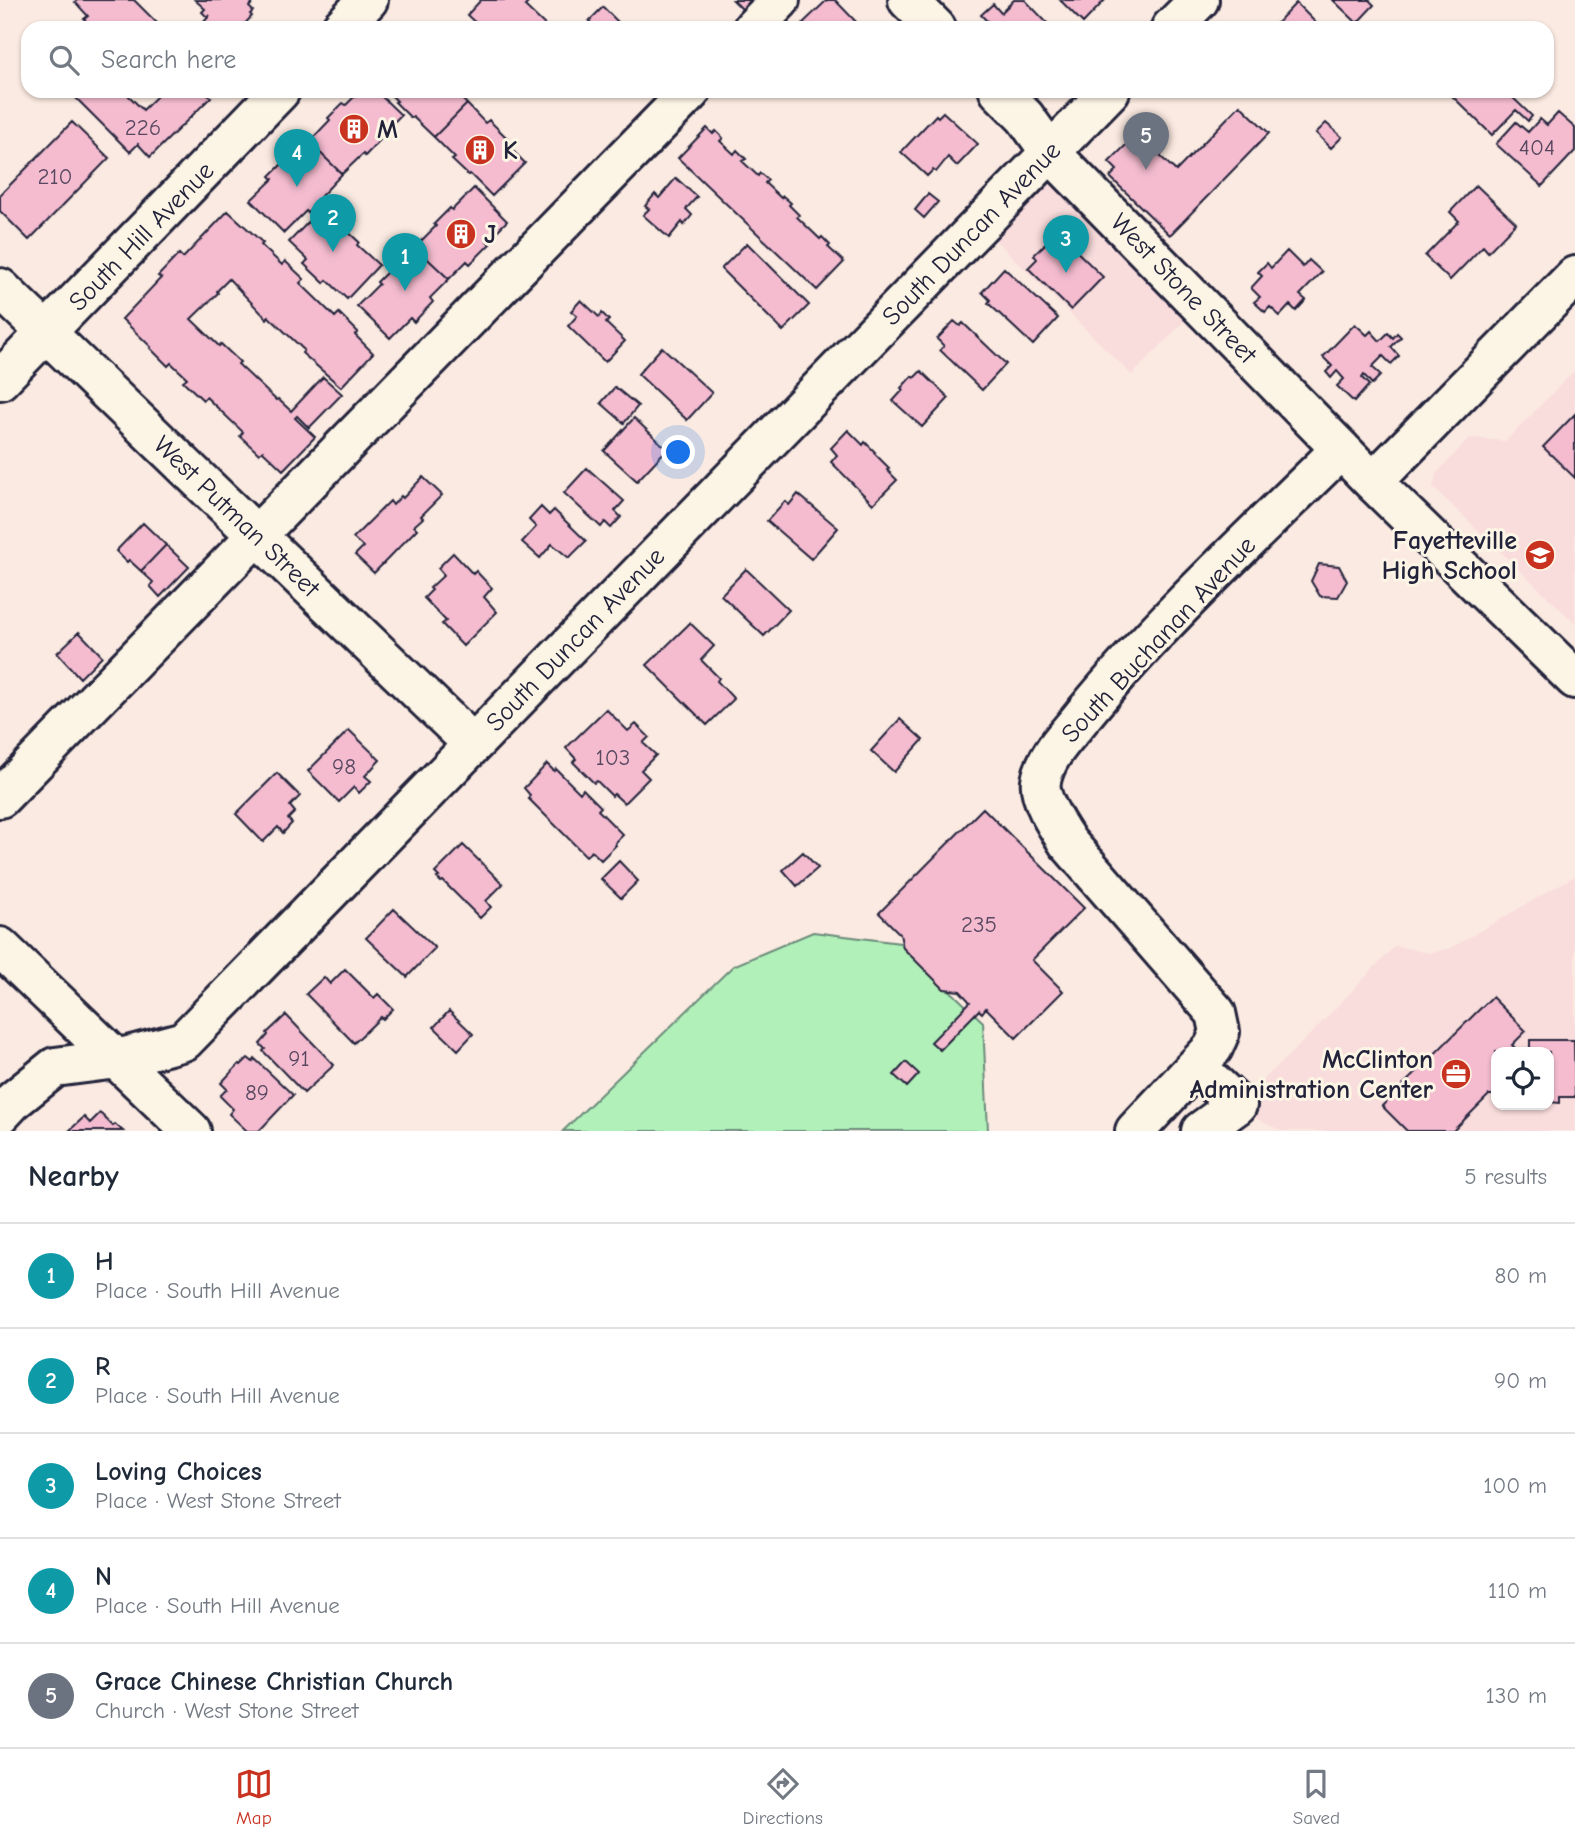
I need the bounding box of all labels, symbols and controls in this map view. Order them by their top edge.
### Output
search box [21,21,1554,98]
icon: search [45,41,83,79]
text: Search here [101,45,236,75]
building icon: M [337,112,371,146]
pin: 5 [1123,112,1169,170]
house number: 226 [125,114,161,141]
place label: M [377,115,398,145]
pin: 4 [274,129,320,187]
building icon: K [463,133,497,167]
house number: 404 [1519,134,1555,161]
place label: K [503,136,518,166]
street label: South Duncan Avenue [876,136,1067,332]
street label: South Hill Avenue [63,156,220,317]
house number: 210 [37,163,73,190]
pin: 2 [310,194,356,252]
street label: West Stone Street [1104,208,1263,371]
pin: 3 [1043,215,1089,273]
building icon: J [444,217,478,251]
place label: J [484,220,496,250]
pin: 1 [382,233,428,291]
street label: West Putman Street [147,430,327,605]
your location [661,435,695,469]
place label: Fayetteville High School [1382,526,1517,586]
street label: South Buchanan Avenue [1055,530,1262,749]
school or university icon: Fayetteville High School [1523,538,1557,572]
street label: South Duncan Avenue [480,542,671,738]
house number: 103 [596,744,630,771]
house number: 98 [332,753,356,780]
house number: 235 [961,911,997,938]
house number: 91 [288,1045,310,1072]
place label: McClinton Administration Center [1190,1045,1434,1105]
map controls [1491,1047,1554,1110]
button: locate [1491,1047,1554,1110]
office icon: McClinton Administration Center [1439,1057,1473,1091]
house number: 89 [245,1079,269,1106]
text: Nearby [28,1159,119,1194]
text: 5 results [1464,1163,1547,1190]
text: H [95,1247,114,1277]
text: 1 [46,1262,56,1289]
text: 80 m [1494,1262,1547,1289]
text: Place · South Hill Avenue [95,1277,340,1304]
text: R [95,1352,110,1382]
text: 2 [45,1367,57,1394]
text: 90 m [1494,1367,1547,1394]
text: Place · South Hill Avenue [95,1382,340,1409]
text: Loving Choices [95,1457,262,1487]
text: 3 [45,1472,57,1499]
text: 100 m [1483,1472,1547,1499]
text: Place · West Stone Street [95,1487,341,1514]
text: N [95,1562,112,1592]
text: 4 [46,1577,56,1604]
text: 110 m [1488,1577,1547,1604]
text: Place · South Hill Avenue [95,1592,340,1619]
text: Grace Chinese Christian Church [95,1667,453,1697]
text: 5 [45,1682,57,1709]
text: 130 m [1486,1682,1547,1709]
text: Church · West Stone Street [95,1697,359,1724]
tab: Map [235,1765,273,1829]
tab: Directions [743,1765,823,1829]
tab: Saved [1293,1765,1340,1829]

